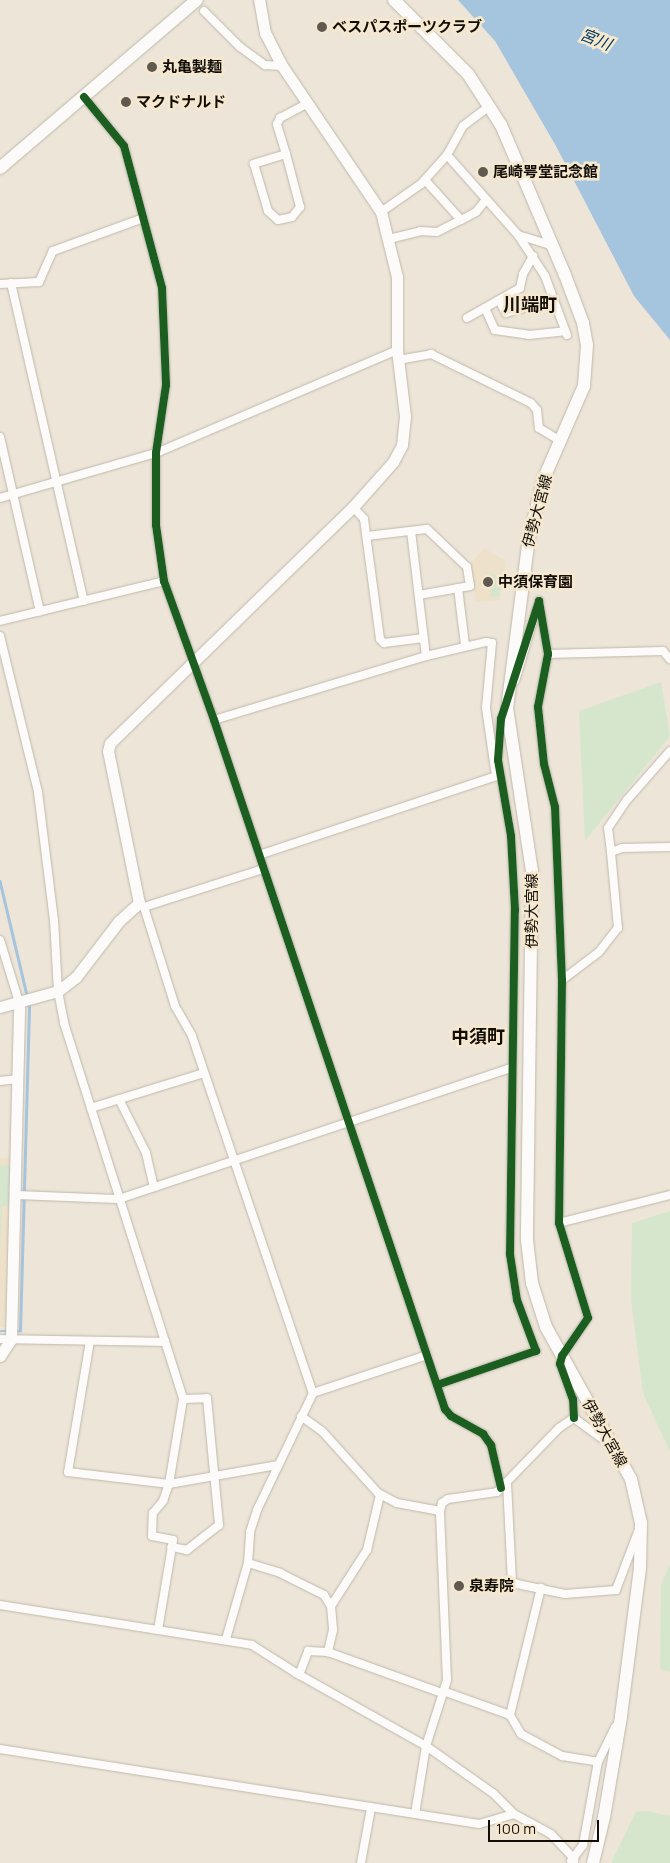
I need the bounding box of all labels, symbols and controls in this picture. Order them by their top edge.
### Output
place label: ベスパスポーツクラブ [332,18,482,36]
marker: ベスパスポーツクラブ [316,21,328,33]
water label: 宮川 [578,24,614,54]
place label: 丸亀製麺 [162,58,222,76]
marker: 丸亀製麺 [146,61,158,73]
place label: マクドナルド [136,93,226,111]
marker: マクドナルド [120,96,132,108]
place label: 尾崎咢堂記念館 [493,163,598,181]
marker: 尾崎咢堂記念館 [477,166,489,178]
district label: 川端町 [503,293,557,315]
street label: 伊勢大宮線 [519,472,555,550]
place label: 中須保育園 [498,573,573,591]
marker: 中須保育園 [482,576,494,588]
street label: 伊勢大宮線 [523,874,541,948]
district label: 中須町 [451,1025,505,1047]
street label: 伊勢大宮線 [579,1396,631,1470]
place label: 泉寿院 [469,1577,514,1595]
marker: 泉寿院 [453,1580,465,1592]
scale bar [490,1810,601,1842]
text: 100 m [496,1818,536,1839]

